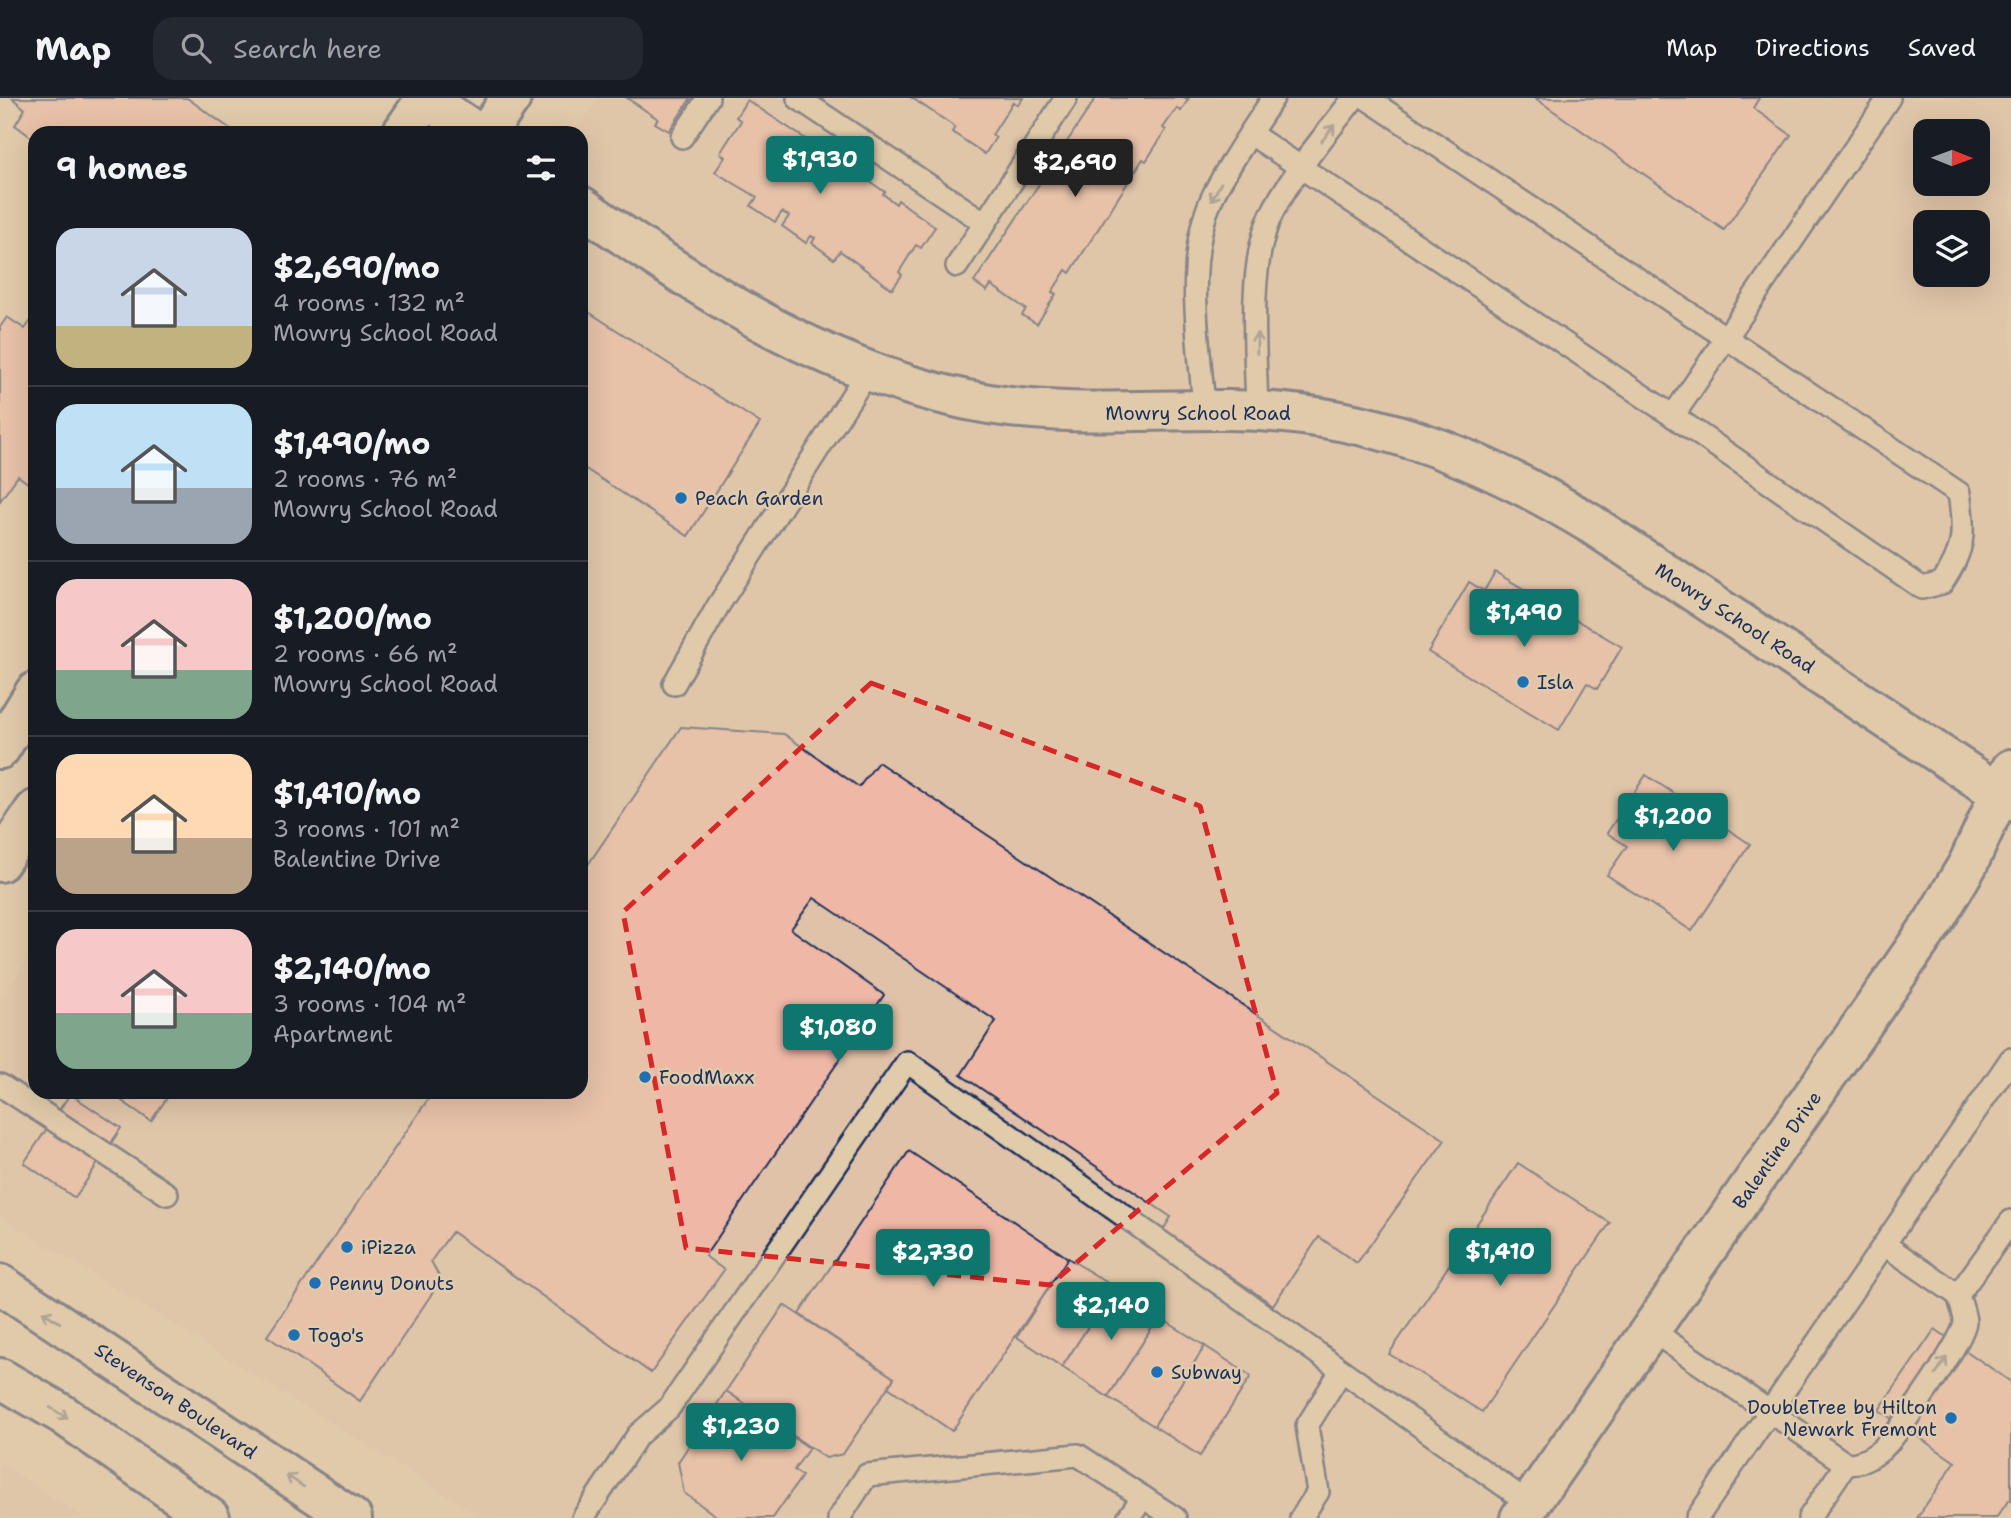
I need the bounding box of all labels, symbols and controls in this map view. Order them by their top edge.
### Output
search box [153,17,643,80]
text: Map [35,26,111,71]
icon: search [177,29,215,67]
text: Search here [233,31,382,66]
text: Map [1666,32,1717,64]
text: Directions [1755,32,1870,64]
text: Saved [1908,32,1976,64]
north arrow [1913,119,1990,196]
map controls [1913,119,1990,287]
one-way arrow [1320,124,1335,142]
pin: $1,930 [763,136,877,196]
pin: $2,690 [1018,140,1132,199]
text: $1,930 [782,144,858,174]
text: $2,690 [1033,147,1117,177]
text: 9 homes [56,148,188,189]
icon: filters [522,149,560,187]
one-way arrow [1209,182,1223,202]
button: layers [1913,210,1990,287]
text: $2,690/mo [273,247,440,288]
icon: home [112,256,196,340]
text: 4 rooms · 132 m² [273,288,465,318]
text: Mowry School Road [273,318,498,348]
one-way arrow [1250,332,1264,355]
street label: Mowry School Road [1105,401,1291,426]
text: $1,490/mo [273,423,430,464]
icon: home [112,432,196,516]
text: 2 rooms · 76 m² [273,464,457,494]
place label: Peach Garden [695,486,823,511]
marker: Peach Garden [673,490,689,506]
text: Mowry School Road [273,494,498,524]
street label: Mowry School Road [1650,557,1820,679]
pin: $1,490 [1467,589,1581,649]
text: $1,490 [1486,597,1563,627]
text: $1,200/mo [273,598,432,639]
icon: home [112,607,196,691]
text: 2 rooms · 66 m² [273,639,458,669]
text: Mowry School Road [273,669,498,699]
place label: Isla [1537,670,1574,695]
marker: Isla [1515,674,1531,690]
text: $1,410/mo [273,773,421,814]
icon: home [112,782,196,866]
pin: $1,200 [1616,794,1730,853]
text: $1,200 [1634,801,1712,831]
text: 3 rooms · 101 m² [273,814,460,844]
text: Balentine Drive [273,844,441,874]
text: $2,140/mo [273,948,431,989]
icon: home [112,957,196,1041]
text: 3 rooms · 104 m² [273,989,466,1019]
pin: $1,080 [781,1004,895,1064]
text: $1,080 [799,1012,877,1042]
text: Apartment [273,1019,393,1049]
place label: FoodMaxx [659,1065,755,1090]
marker: FoodMaxx [637,1069,653,1085]
street label: Balentine Drive [1727,1086,1827,1214]
pin: $1,410 [1443,1228,1557,1288]
pin: $2,730 [876,1230,990,1289]
place label: iPizza [361,1235,416,1260]
text: $1,410 [1465,1236,1535,1266]
text: $2,730 [892,1237,974,1267]
marker: iPizza [339,1239,355,1255]
place label: Penny Donuts [329,1271,454,1296]
marker: Penny Donuts [307,1275,323,1291]
pin: $2,140 [1054,1282,1168,1342]
text: $2,140 [1072,1290,1150,1320]
one-way arrow [41,1310,61,1324]
place label: Togo's [308,1323,364,1348]
marker: Togo's [286,1327,302,1343]
street label: Stevenson Boulevard [90,1337,262,1465]
one-way arrow [1934,1357,1948,1377]
place label: Subway [1171,1360,1242,1385]
marker: Subway [1149,1364,1165,1380]
place label: DoubleTree by Hilton Newark Fremont [1747,1395,1937,1442]
pin: $1,230 [684,1404,798,1463]
one-way arrow [48,1406,68,1420]
marker: DoubleTree by Hilton Newark Fremont [1943,1410,1959,1426]
text: $1,230 [702,1411,780,1441]
one-way arrow [286,1474,305,1488]

